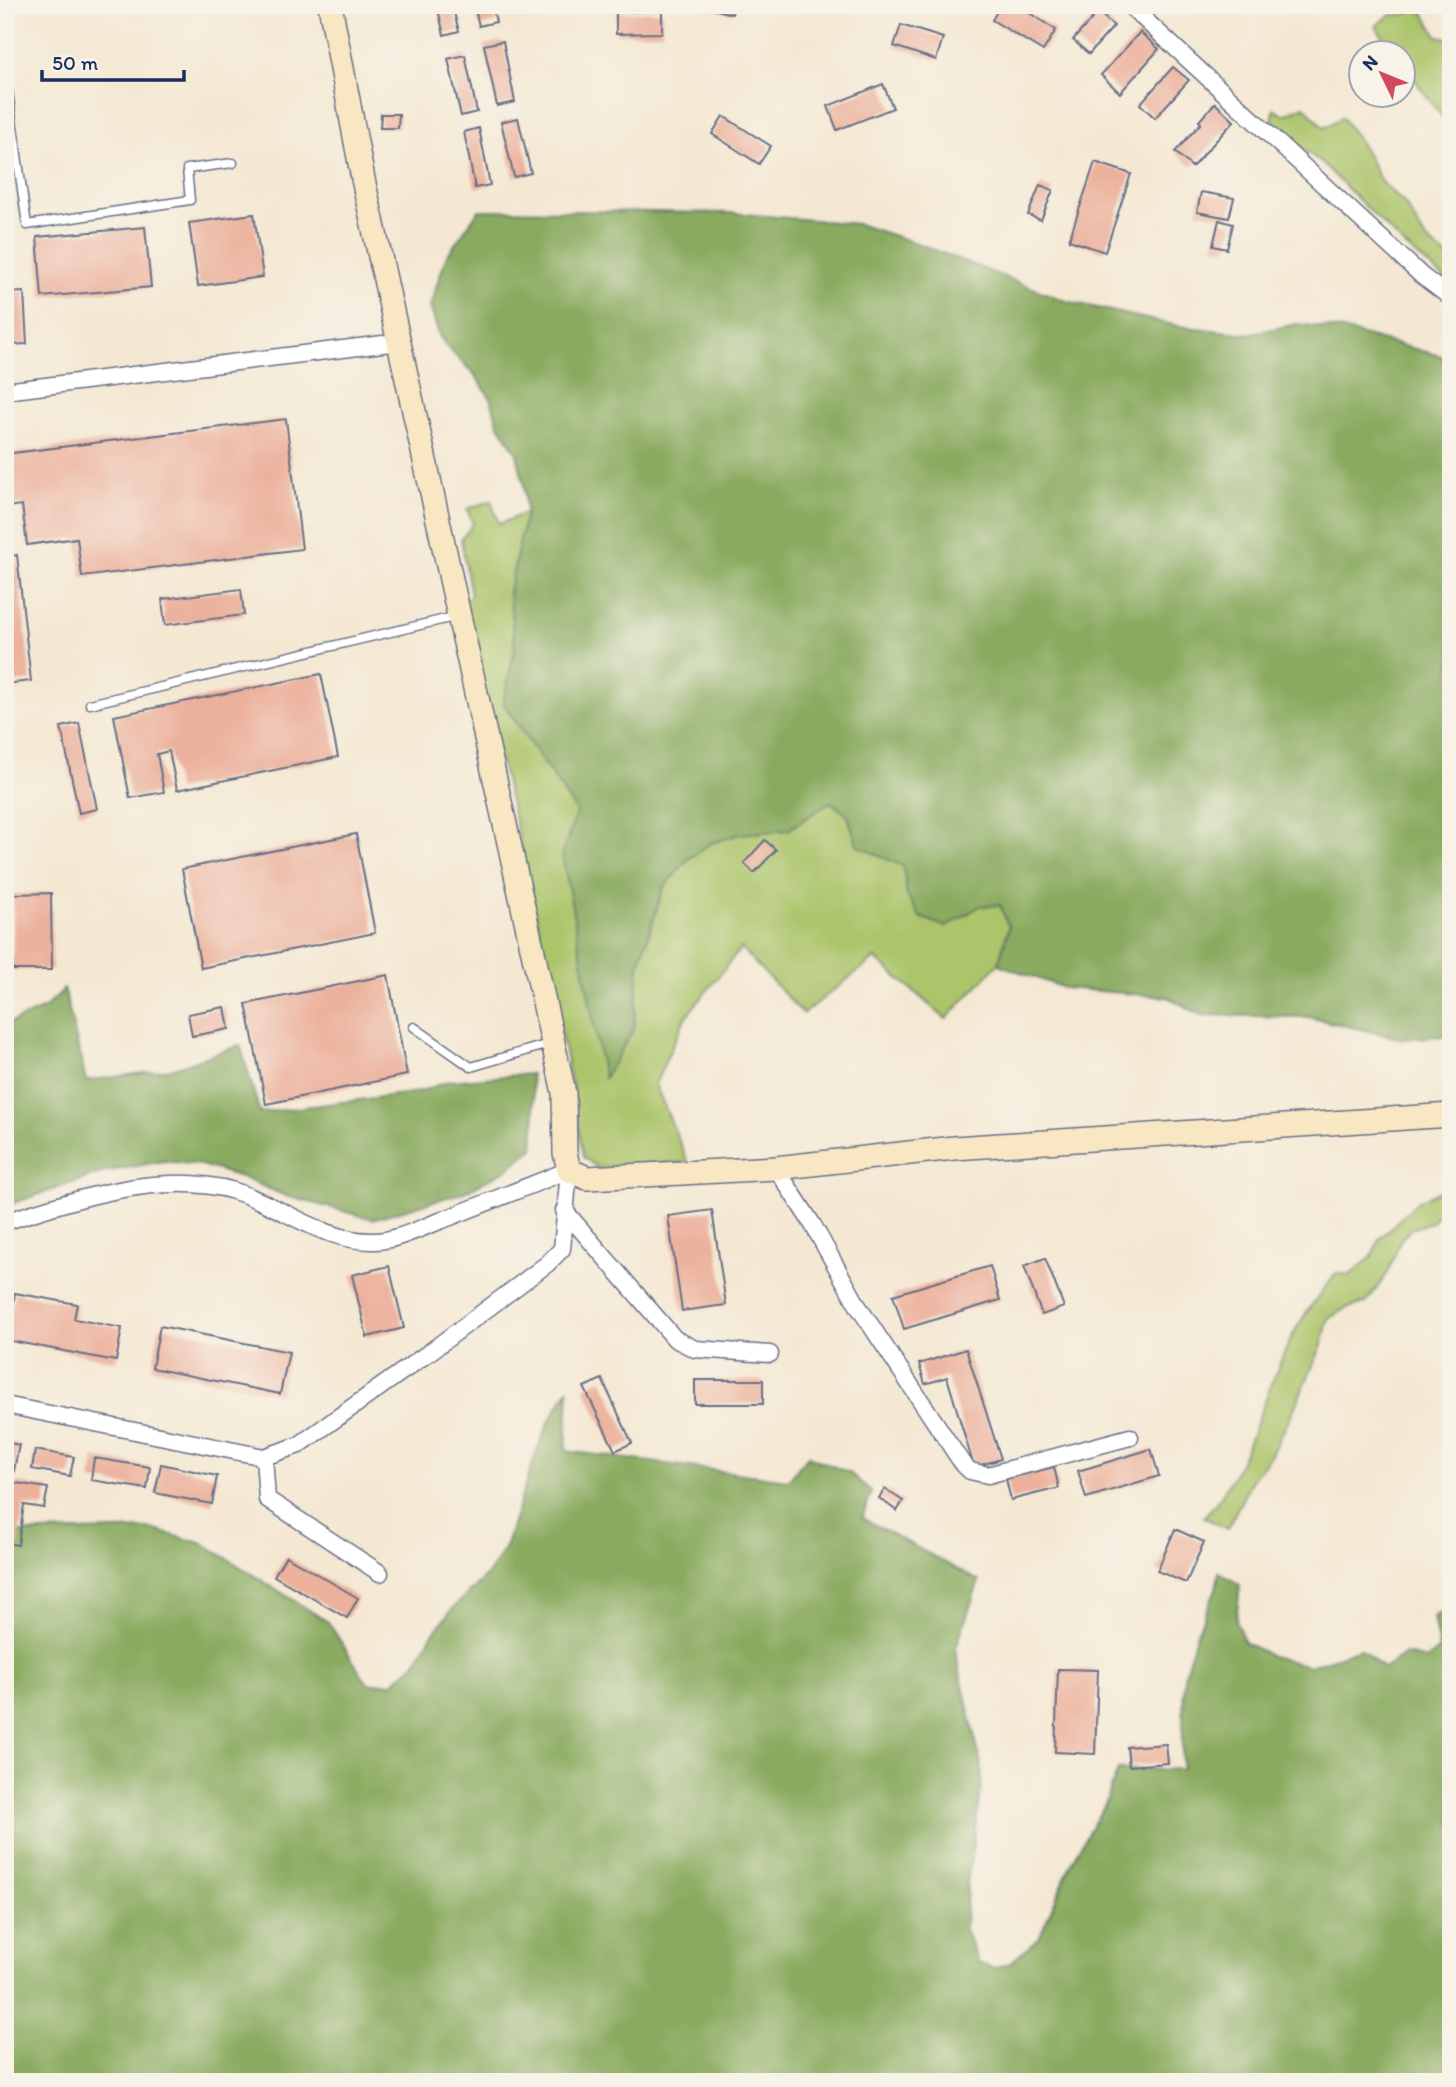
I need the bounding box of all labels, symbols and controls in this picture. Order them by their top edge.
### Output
scale bar [42,38,184,82]
north arrow [1348,38,1418,108]
text: 50 m [52,50,99,75]
text: N [1357,50,1383,75]

